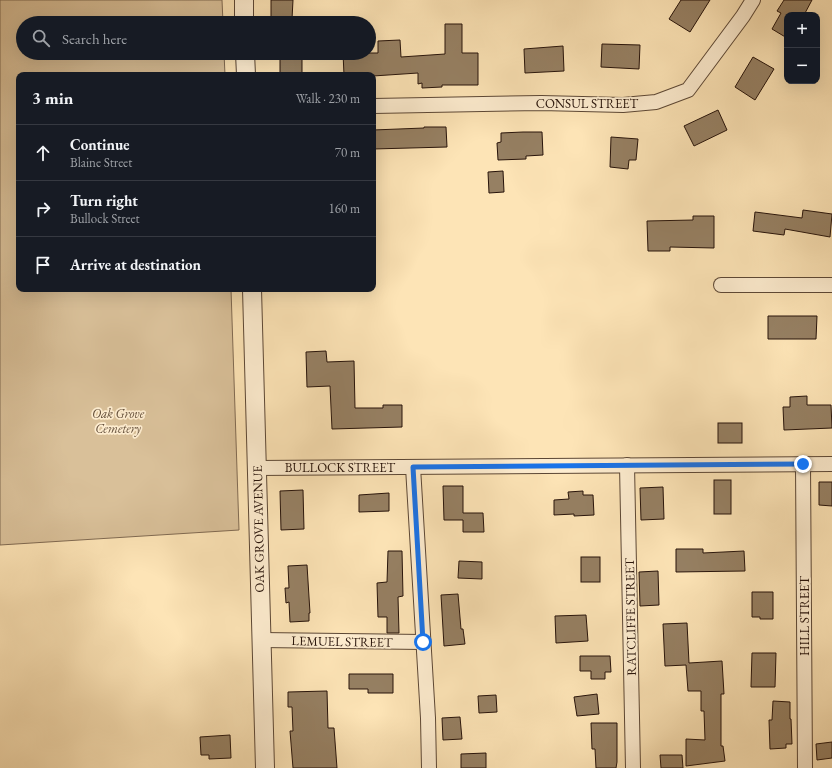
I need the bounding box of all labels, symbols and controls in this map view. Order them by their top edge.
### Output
map controls [784,12,820,84]
button: + [784,12,820,48]
search box [16,16,376,60]
icon: search [30,27,52,49]
text: Search here [62,29,127,48]
button: − [784,48,820,84]
text: 3 min [32,87,73,109]
text: Walk · 230 m [296,90,360,107]
street label: CONSUL STREET [536,95,639,112]
text: Continue [70,135,130,154]
icon: ahead [32,142,54,164]
text: 70 m [335,144,360,161]
text: Blaine Street [70,154,132,171]
text: Turn right [70,191,138,210]
icon: right [32,198,54,220]
text: 160 m [329,200,360,217]
text: Bullock Street [70,210,140,227]
icon: arrive [32,254,54,276]
text: Arrive at destination [70,255,201,274]
park label: Oak Grove Cemetery [92,405,145,437]
route end [794,455,812,473]
street label: BULLOCK STREET [285,459,395,476]
street label: OAK GROVE AVENUE [249,465,268,593]
street label: RATCLIFFE STREET [621,558,640,676]
street label: HILL STREET [796,576,813,656]
street label: LEMUEL STREET [291,632,393,651]
route start [414,633,432,651]

